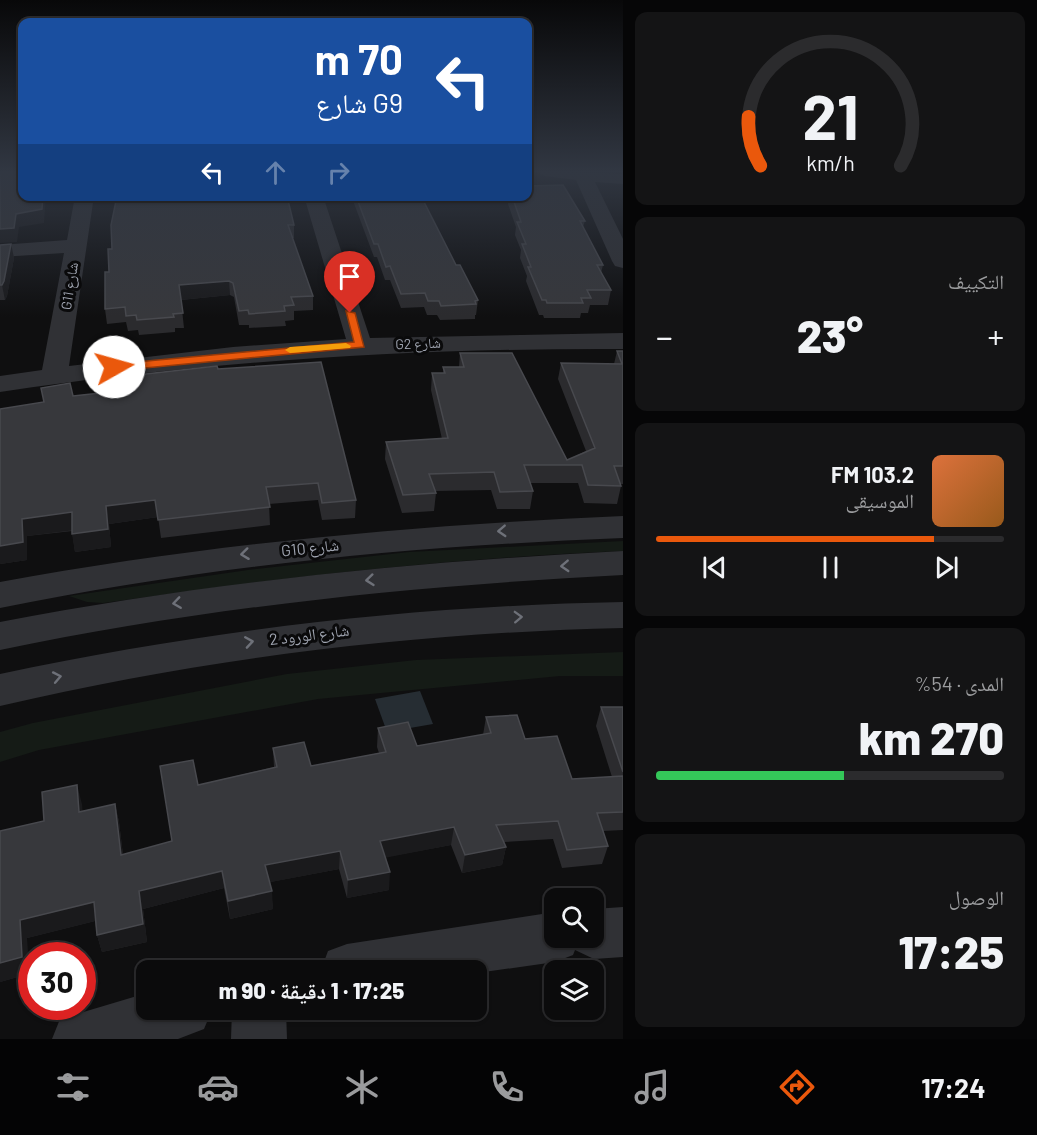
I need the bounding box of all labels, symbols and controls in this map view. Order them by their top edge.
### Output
text: 70 m [315,33,403,83]
icon: left [424,42,502,120]
text: 21 [802,78,858,152]
text: G9 شارع [316,86,403,118]
text: km/h [806,150,854,175]
icon: left [196,156,229,189]
icon: ahead [259,156,292,189]
icon: right [322,156,355,189]
pin [324,251,375,313]
icon: arrive [333,260,366,293]
street label: G11 شارع [57,261,83,311]
text: التكييف [948,269,1004,293]
text: 23° [797,308,863,362]
text: − [656,316,673,356]
text: + [987,316,1004,356]
street label: G2 شارع [395,334,441,354]
position arrow [82,335,146,399]
text: 103.2 FM [831,461,914,487]
text: الموسيقى [846,488,914,512]
one-way arrow [497,525,506,538]
street label: G10 شارع [280,535,340,561]
one-way arrow [240,547,249,560]
icon: previous [698,551,731,584]
icon: pause [814,551,847,584]
icon: next [930,551,963,584]
one-way arrow [560,559,569,572]
one-way arrow [366,573,375,586]
one-way arrow [172,597,181,609]
one-way arrow [513,611,522,623]
street label: شارع الورود 2 [268,620,350,650]
one-way arrow [244,636,254,649]
one-way arrow [52,671,62,684]
text: المدى · 54% [914,671,1004,695]
text: 270 km [859,710,1004,764]
text: الوصول [949,885,1004,909]
map controls [544,888,604,1020]
button: search [544,888,604,948]
text: 17:25 [898,924,1004,978]
speed limit sign: 30 [18,942,96,1020]
button: layers [544,960,604,1020]
text: 17:25 · 1 دقيقة · 90 m [219,977,404,1003]
icon: filters [52,1066,94,1108]
icon: car [197,1066,239,1108]
icon: climate [341,1066,383,1108]
icon: phone [486,1066,528,1108]
icon: music [631,1066,673,1108]
icon: directions [776,1066,818,1108]
text: 17:24 [921,1071,986,1103]

